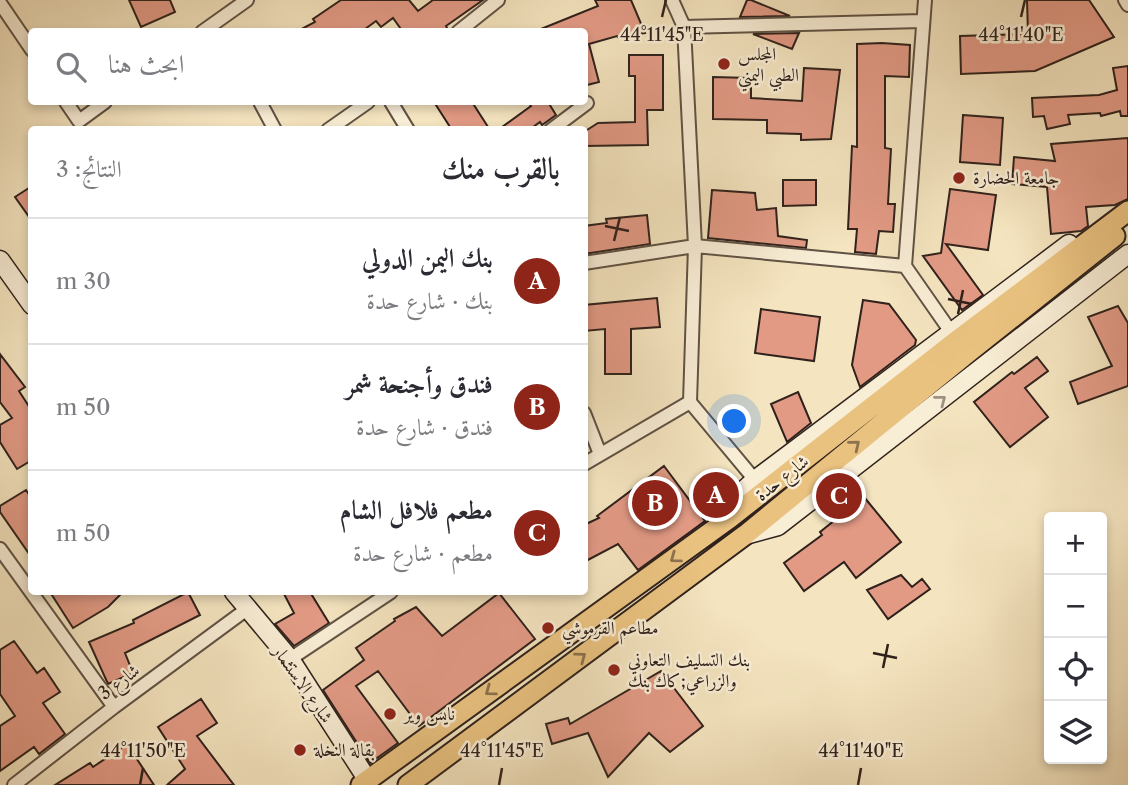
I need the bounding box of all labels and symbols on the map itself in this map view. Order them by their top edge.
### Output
text: 44°11'45"E [620,24,704,46]
text: 44°11'40"E [978,24,1064,46]
place label: المجلس الطبي اليمني [738,43,799,92]
marker: المجلس الطبي اليمني [716,56,732,72]
place label: جامعة الحضارة [973,167,1059,189]
marker: جامعة الحضارة [951,170,967,186]
one-way arrow [933,395,945,408]
your location [717,404,751,438]
one-way arrow [847,441,859,454]
street label: شارع حدة [751,450,816,509]
pin: A [693,469,739,521]
pin: C [816,470,862,522]
pin: B [632,477,678,529]
one-way arrow [670,550,683,562]
place label: مطاعم القرموشي [562,617,658,645]
marker: مطاعم القرموشي [540,620,556,636]
street label: شارع الاستثمار [264,639,338,730]
place label: بنك التسليف التعاوني والزراعي;كاك بنك [628,649,750,696]
one-way arrow [574,653,586,665]
street label: شارع 3 [94,659,146,708]
marker: بنك التسليف التعاوني والزراعي;كاك بنك [606,662,622,678]
one-way arrow [485,683,498,695]
place label: نايس وير [402,703,455,726]
marker: نايس وير [382,706,398,722]
place label: بقالة النخلة [313,739,375,761]
text: 44°11'50"E [100,740,186,762]
text: 44°11'45"E [460,740,544,762]
text: 44°11'40"E [818,740,904,762]
marker: بقالة النخلة [292,742,308,758]

